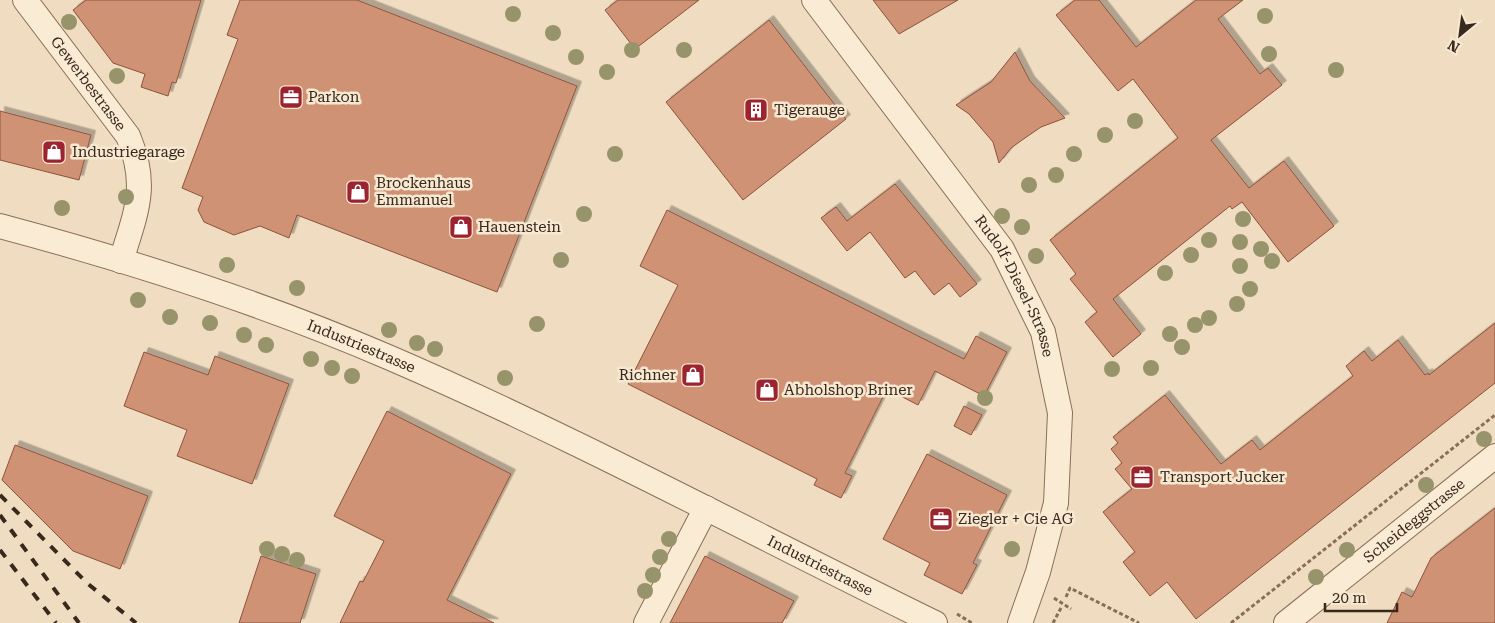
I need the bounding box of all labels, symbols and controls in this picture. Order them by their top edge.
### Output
north arrow [1435,10,1485,60]
street label: Gewerbestrasse [47,33,130,135]
text: N [1445,37,1462,56]
office icon: Parkon [278,84,304,110]
place label: Parkon [308,88,360,106]
building icon: Tigerauge [743,97,769,123]
place label: Tigerauge [774,101,845,119]
shop icon: Industriegarage [41,139,67,165]
place label: Industriegarage [72,143,185,161]
place label: Brockenhaus Emmanuel [376,174,471,209]
shop icon: Brockenhaus Emmanuel [345,179,371,205]
street label: Rudolf-Diesel-Strasse [971,212,1057,359]
shop icon: Hauenstein [448,214,474,240]
place label: Hauenstein [478,218,561,236]
street label: Industriestrasse [305,316,418,377]
shop icon: Richner [680,362,706,388]
place label: Richner [619,366,676,384]
shop icon: Abholshop Briner [754,377,780,403]
place label: Abholshop Briner [784,381,913,399]
office icon: Transport Jucker [1129,464,1155,490]
place label: Transport Jucker [1160,468,1285,486]
street label: Scheideggstrasse [1360,475,1469,567]
office icon: Ziegler + Cie AG [928,506,954,532]
place label: Ziegler + Cie AG [958,510,1074,528]
street label: Industriestrasse [765,532,876,600]
scale bar [1325,580,1398,612]
text: 20 m [1332,589,1367,607]

